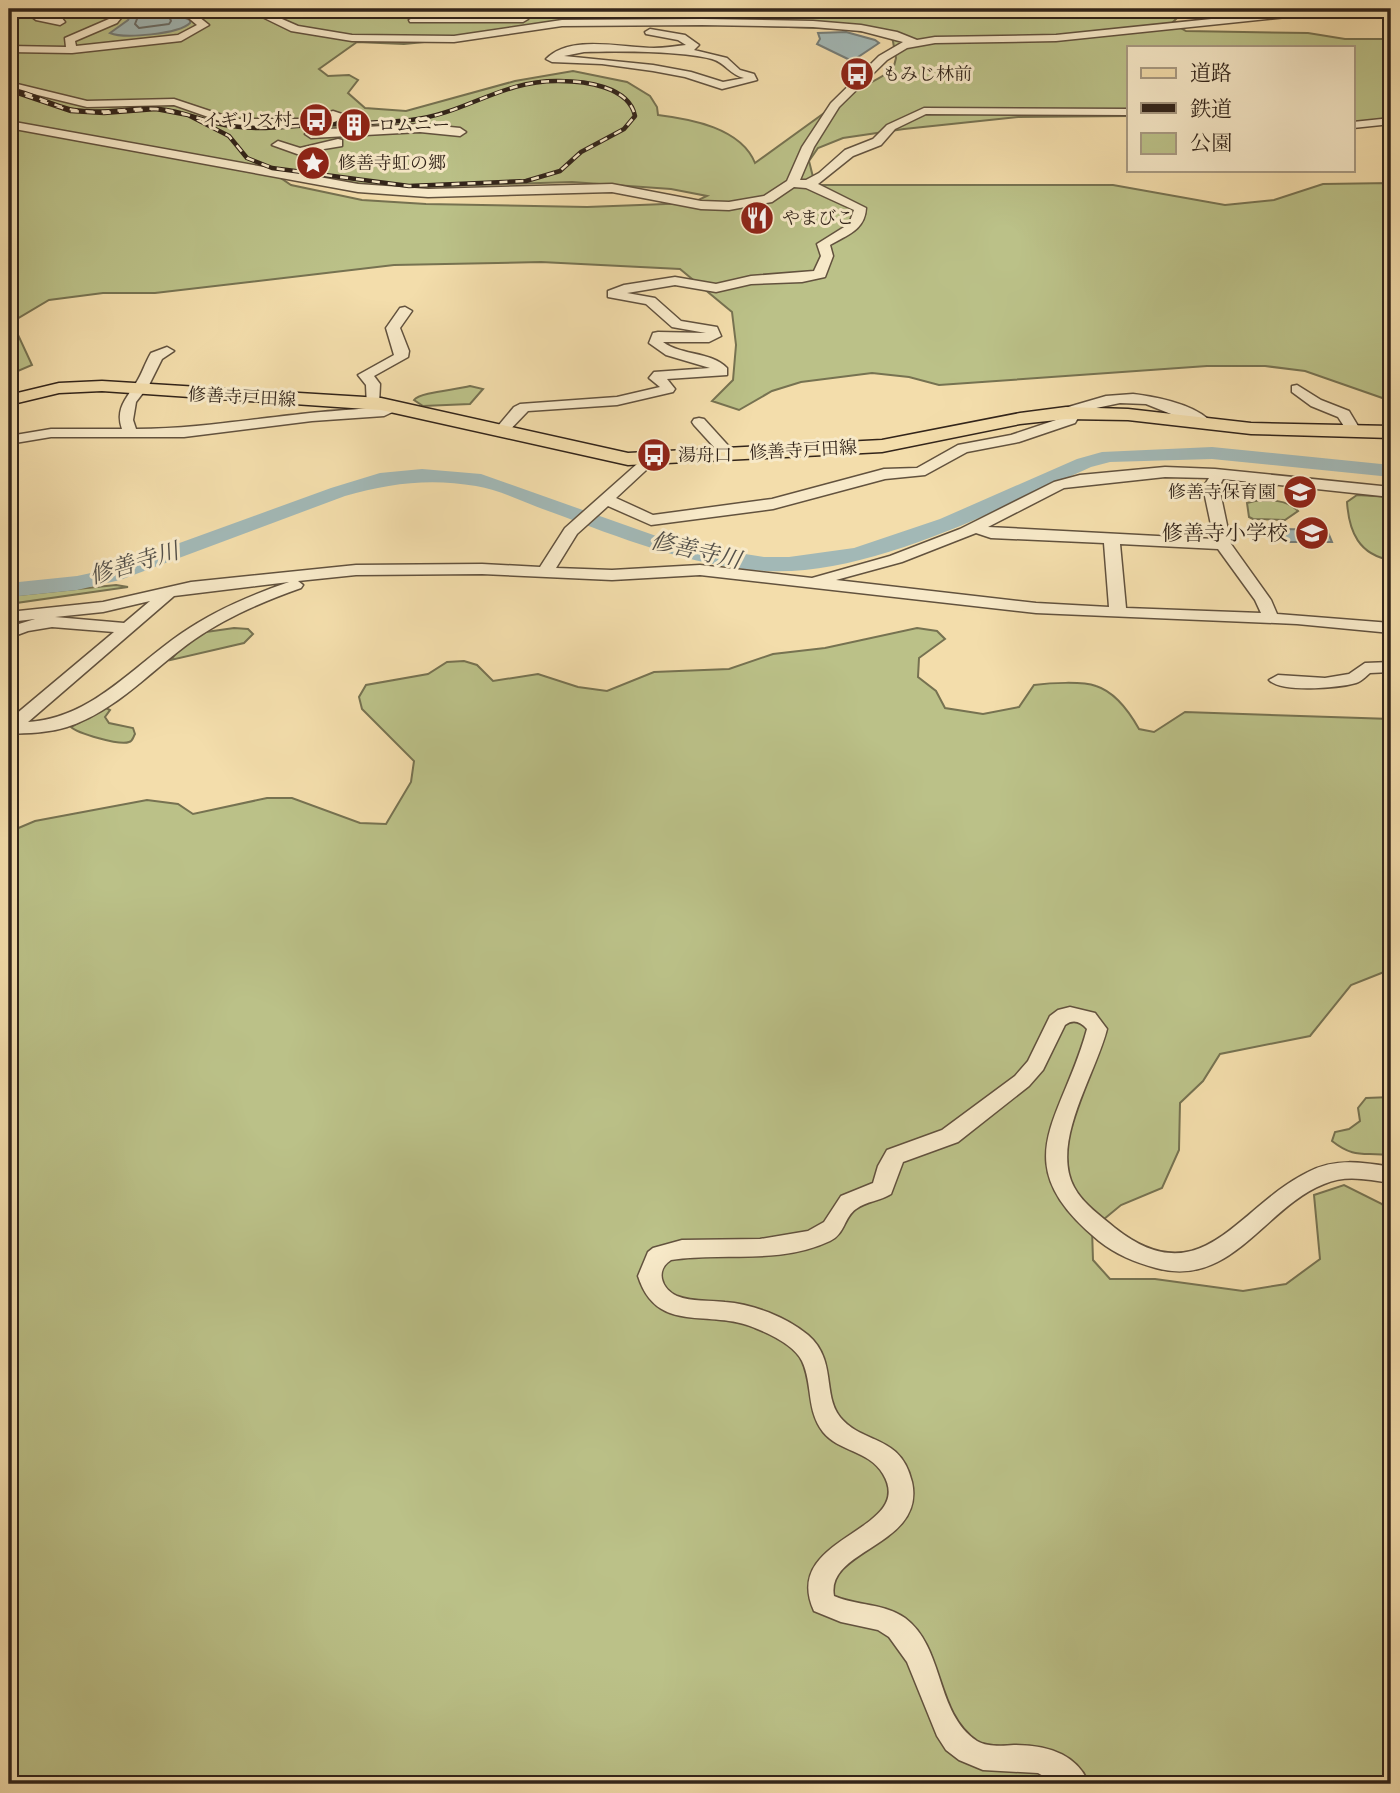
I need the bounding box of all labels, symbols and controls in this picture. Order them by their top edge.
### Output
legend [1127,46,1354,172]
bus stop icon: もみじ林前 [838,55,876,93]
text: 道路 [1190,59,1232,87]
place label: もみじ林前 [882,62,972,86]
text: 鉄道 [1190,95,1232,123]
bus stop icon: イギリス村 [297,101,335,139]
building icon: ロムニー [335,106,373,144]
place label: イギリス村 [202,108,292,132]
place label: ロムニー [378,113,450,137]
text: 公園 [1190,129,1232,157]
place icon: 修善寺虹の郷 [294,144,332,182]
place label: 修善寺虹の郷 [338,151,446,175]
restaurant icon: やまびこ [738,199,776,237]
place label: やまびこ [782,206,854,230]
street label: 修善寺戸田線 [187,382,297,412]
street label: 修善寺戸田線 [748,435,858,465]
bus stop icon: 湯舟口 [635,436,673,474]
place label: 湯舟口 [678,443,732,467]
school or university icon: 修善寺保育園 [1281,473,1319,511]
place label: 修善寺保育園 [1168,480,1276,504]
school or university icon: 修善寺小学校 [1293,514,1331,552]
place label: 修善寺小学校 [1162,519,1288,547]
water label: 修善寺川 [648,525,747,577]
water label: 修善寺川 [86,534,186,592]

